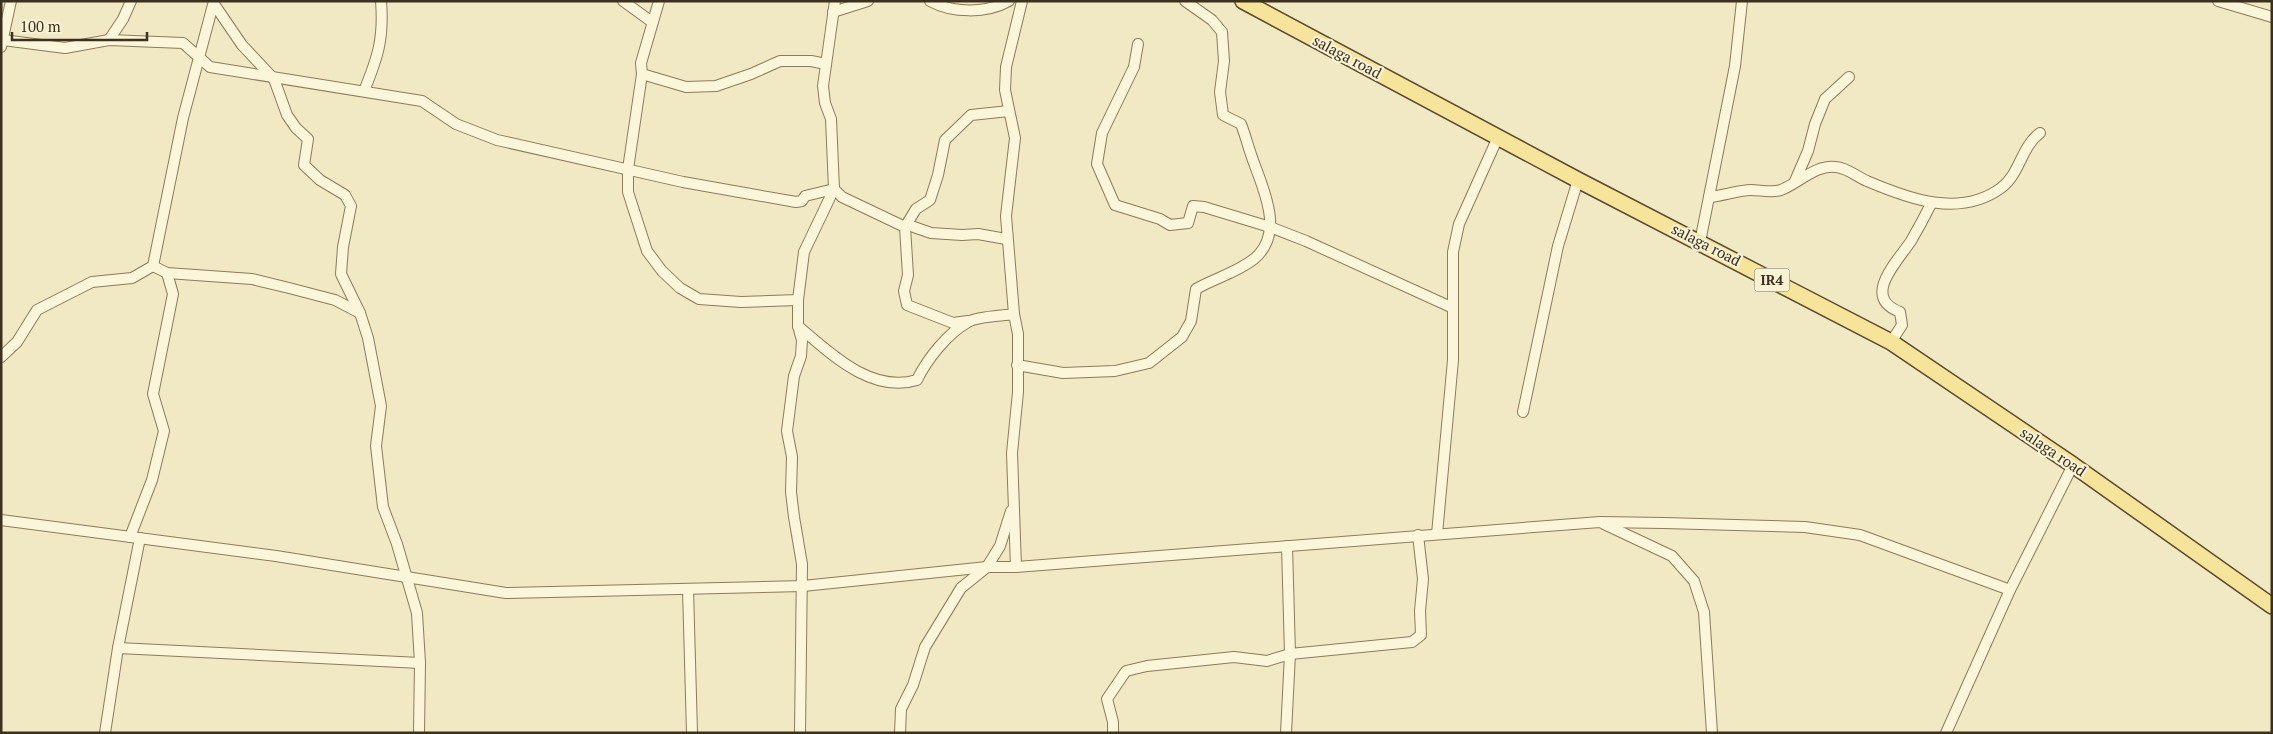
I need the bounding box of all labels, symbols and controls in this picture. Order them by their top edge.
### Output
scale bar [12,10,148,42]
text: 100 m [20,16,61,36]
street label: salaga road [1310,30,1385,83]
street label: salaga road [1668,218,1745,270]
road number: IR4 [1754,268,1790,292]
street label: salaga road [2017,422,2090,480]

